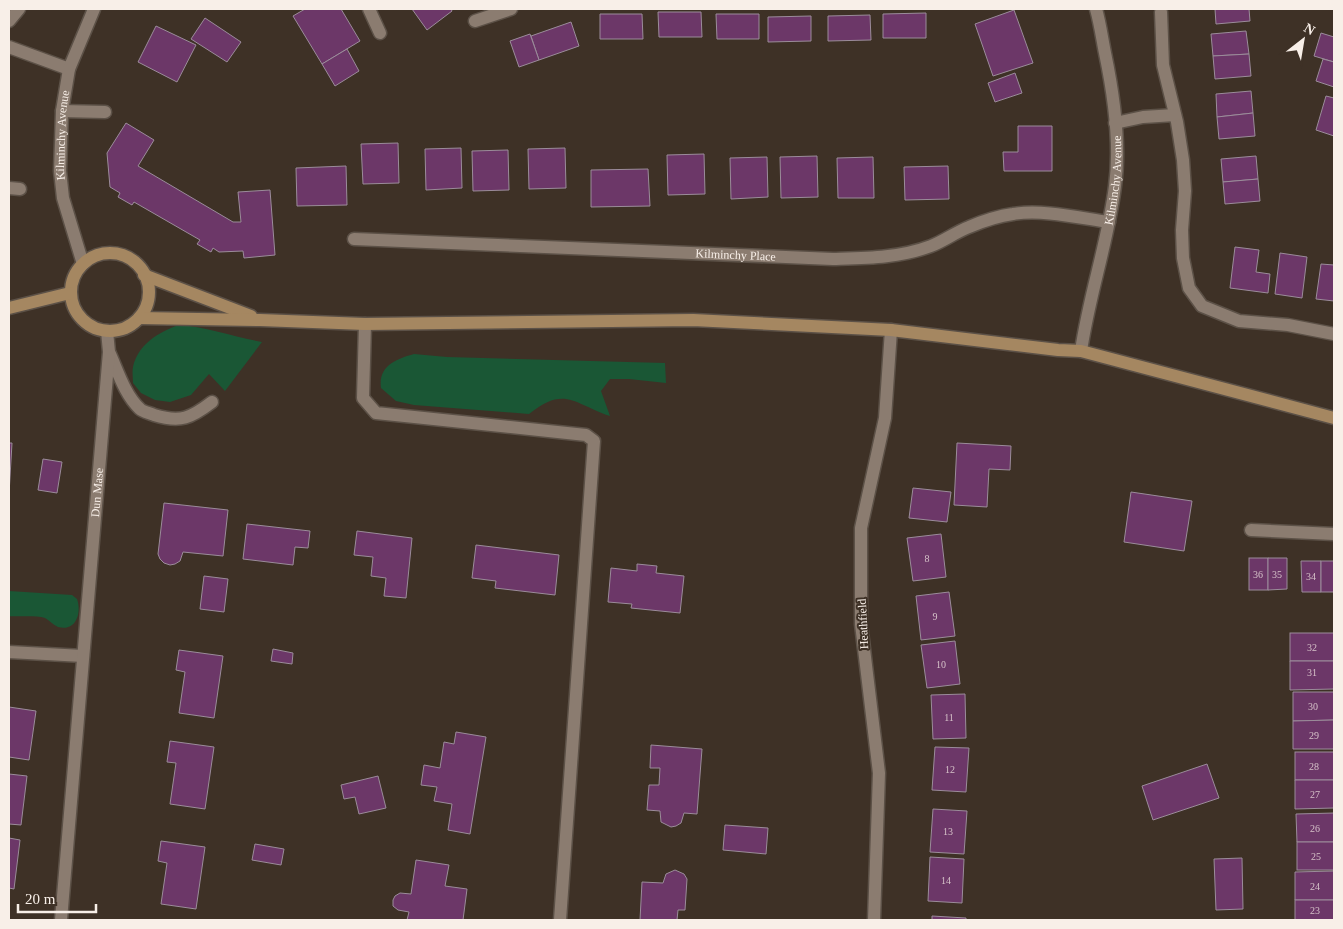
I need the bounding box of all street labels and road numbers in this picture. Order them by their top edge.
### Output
street label: Kilminchy Avenue [53,89,72,181]
street label: Kilminchy Avenue [1102,135,1124,226]
street label: Kilminchy Place [695,246,776,264]
street label: Dun Mase [88,467,106,518]
street label: Heathfield [855,598,871,650]

